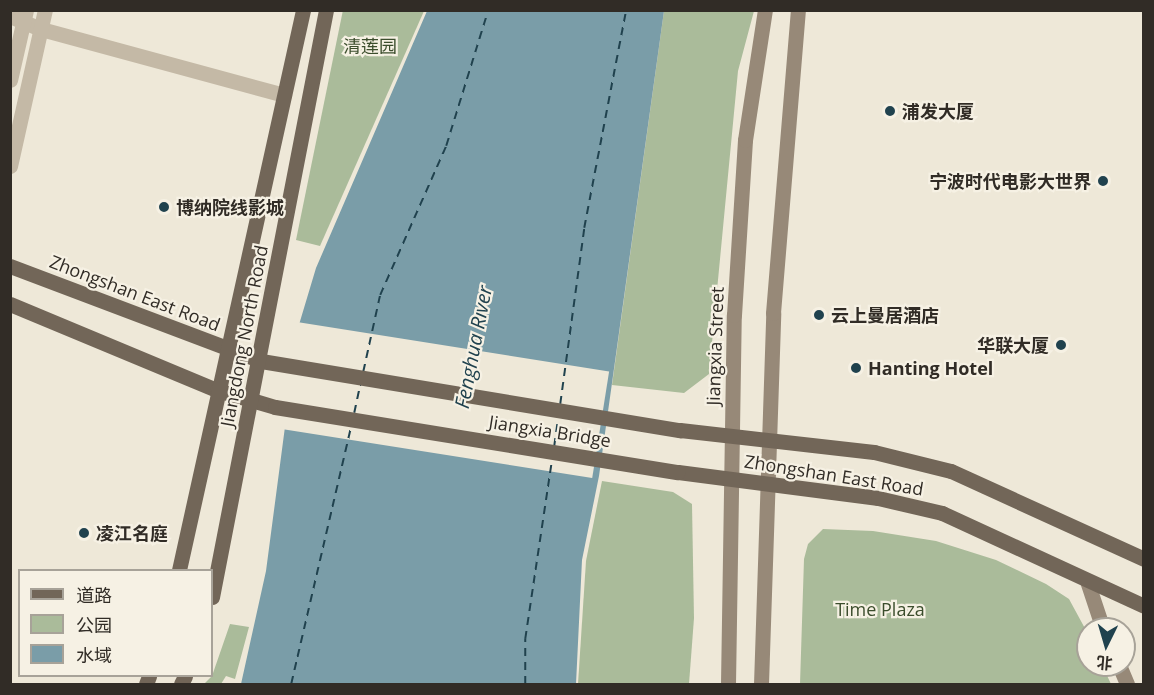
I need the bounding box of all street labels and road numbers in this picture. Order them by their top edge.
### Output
street label: Jiangdong North Road [216,243,272,429]
street label: Zhongshan East Road [47,250,223,336]
street label: Jiangxia Street [702,286,728,406]
street label: Jiangxia Bridge [487,411,613,451]
street label: Zhongshan East Road [743,450,925,500]

